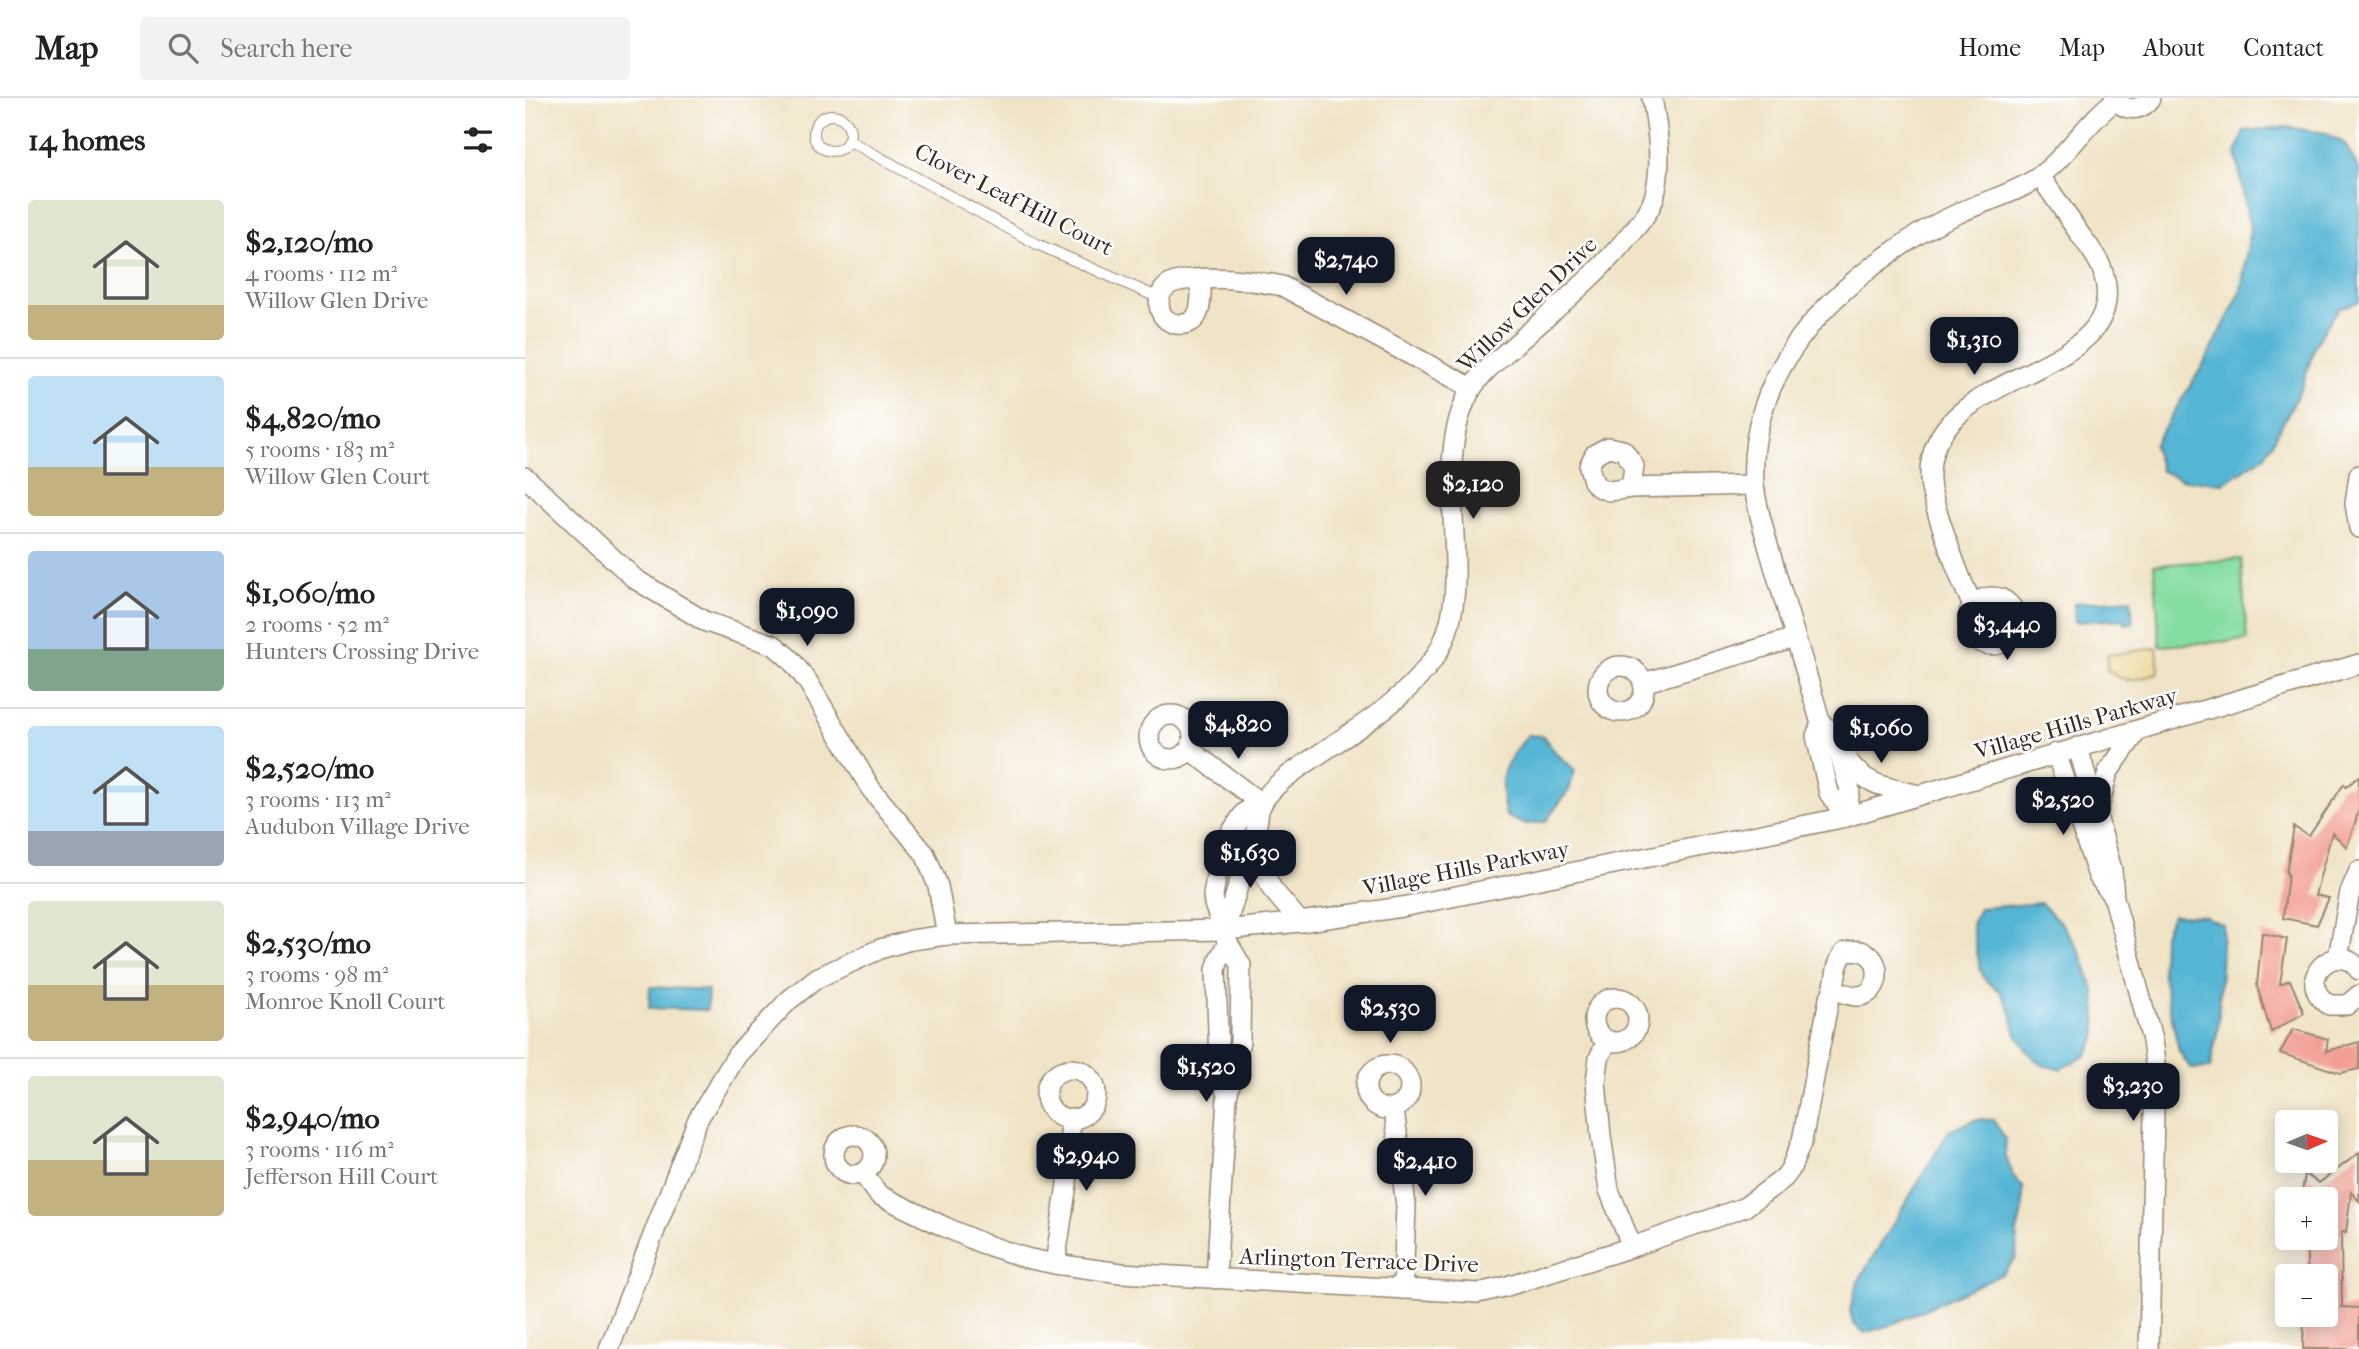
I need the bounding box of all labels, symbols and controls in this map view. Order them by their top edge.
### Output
search box [140,17,630,80]
text: Map [35,29,98,68]
icon: search [164,29,202,67]
text: Search here [220,33,352,64]
text: Home [1959,34,2021,62]
text: Map [2059,34,2105,62]
text: About [2143,34,2205,62]
text: Contact [2243,34,2324,62]
icon: filters [459,121,497,159]
text: 14 homes [28,123,145,158]
street label: Clover Leaf Hill Court [910,138,1118,261]
text: $2,120/mo [245,225,373,260]
icon: home [84,228,168,312]
street label: Willow Glen Drive [1451,231,1603,378]
pin: $2,740 [1289,238,1403,297]
text: $2,740 [1314,246,1378,273]
text: 4 rooms · 112 m² [245,260,397,287]
text: Willow Glen Drive [245,287,428,314]
pin: $1,310 [1917,317,2031,377]
text: $1,310 [1946,326,2002,353]
text: $4,820/mo [245,401,381,436]
icon: home [84,404,168,488]
text: 5 rooms · 183 m² [245,436,395,463]
pin: $2,120 [1416,462,1530,521]
text: Willow Glen Court [245,463,430,490]
text: $2,120 [1442,470,1504,497]
text: $1,060/mo [245,576,375,611]
icon: home [84,579,168,663]
pin: $1,090 [750,588,864,648]
text: $1,090 [775,597,839,624]
pin: $3,440 [1950,602,2064,662]
text: 2 rooms · 52 m² [245,611,389,638]
text: $3,440 [1973,611,2041,638]
text: Hunters Crossing Drive [245,638,479,665]
street label: Village Hills Parkway [1971,681,2181,766]
pin: $4,820 [1181,702,1295,761]
pin: $1,060 [1824,706,1938,765]
text: $4,820 [1204,710,1272,737]
text: $1,060 [1849,714,1913,741]
text: $2,520/mo [245,751,374,786]
icon: home [84,754,168,838]
pin: $2,520 [2006,778,2120,837]
text: 3 rooms · 113 m² [245,786,391,813]
text: $2,520 [2032,786,2094,813]
text: Audubon Village Drive [245,813,470,840]
pin: $1,630 [1193,830,1307,890]
street label: Village Hills Parkway [1359,835,1572,902]
text: $1,630 [1220,839,1280,866]
text: $2,530/mo [245,926,371,961]
icon: home [84,929,168,1013]
text: 3 rooms · 98 m² [245,961,389,988]
pin: $2,530 [1333,986,1447,1045]
text: Monroe Knoll Court [245,988,445,1015]
text: $2,530 [1360,994,1420,1021]
pin: $1,520 [1149,1044,1263,1104]
text: $1,520 [1176,1053,1236,1080]
pin: $3,230 [2076,1063,2190,1123]
text: $3,230 [2103,1072,2163,1099]
text: $2,940/mo [245,1101,380,1136]
icon: home [84,1104,168,1188]
north arrow [2275,1110,2338,1172]
map controls [2275,1110,2338,1327]
pin: $2,940 [1029,1134,1143,1193]
text: 3 rooms · 116 m² [245,1136,394,1163]
pin: $2,410 [1368,1138,1482,1198]
text: $2,940 [1053,1142,1119,1169]
text: $2,410 [1393,1147,1457,1174]
text: Jefferson Hill Court [245,1163,438,1190]
button: + [2275,1187,2338,1250]
street label: Arlington Terrace Drive [1238,1243,1479,1278]
button: − [2275,1264,2338,1327]

